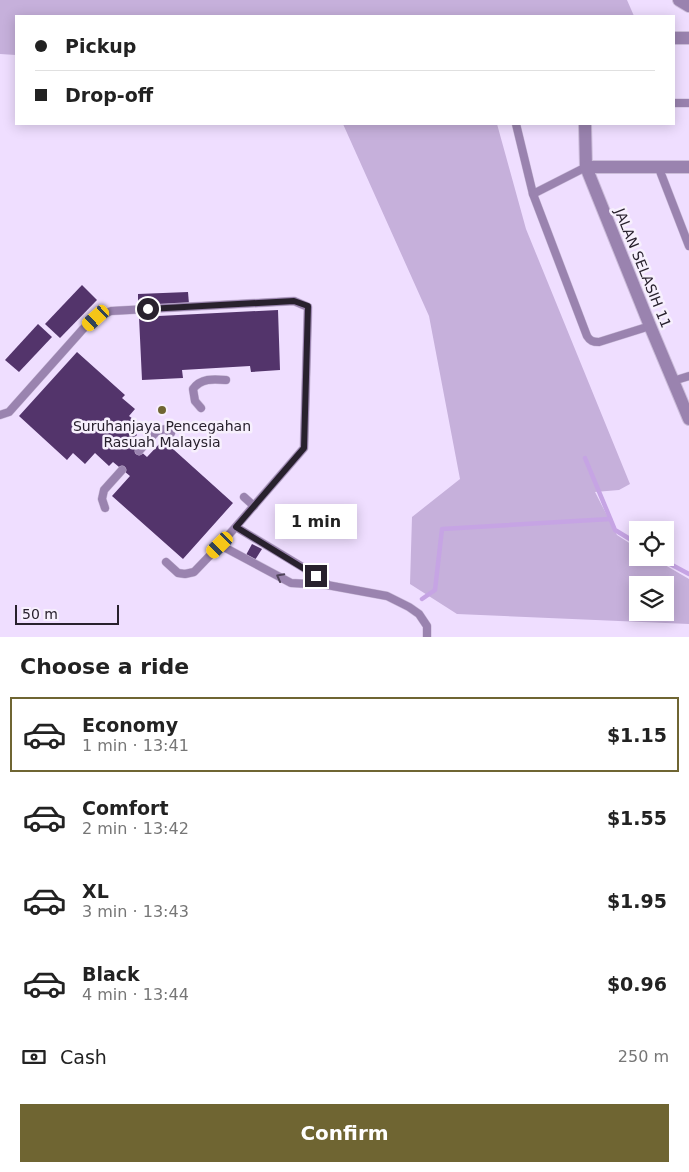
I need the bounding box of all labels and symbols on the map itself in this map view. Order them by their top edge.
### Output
street label: JALAN SELASIH 11 [611,205,674,330]
route start [137,298,159,320]
car [79,302,112,334]
marker: Suruhanjaya Pencegahan Rasuah Malaysia [156,404,168,416]
place label: Suruhanjaya Pencegahan Rasuah Malaysia [73,418,251,450]
callout: 1 min [275,504,357,538]
car [204,529,235,561]
route end [305,565,327,587]
one-way arrow [276,573,285,583]
scale bar [15,602,119,625]

